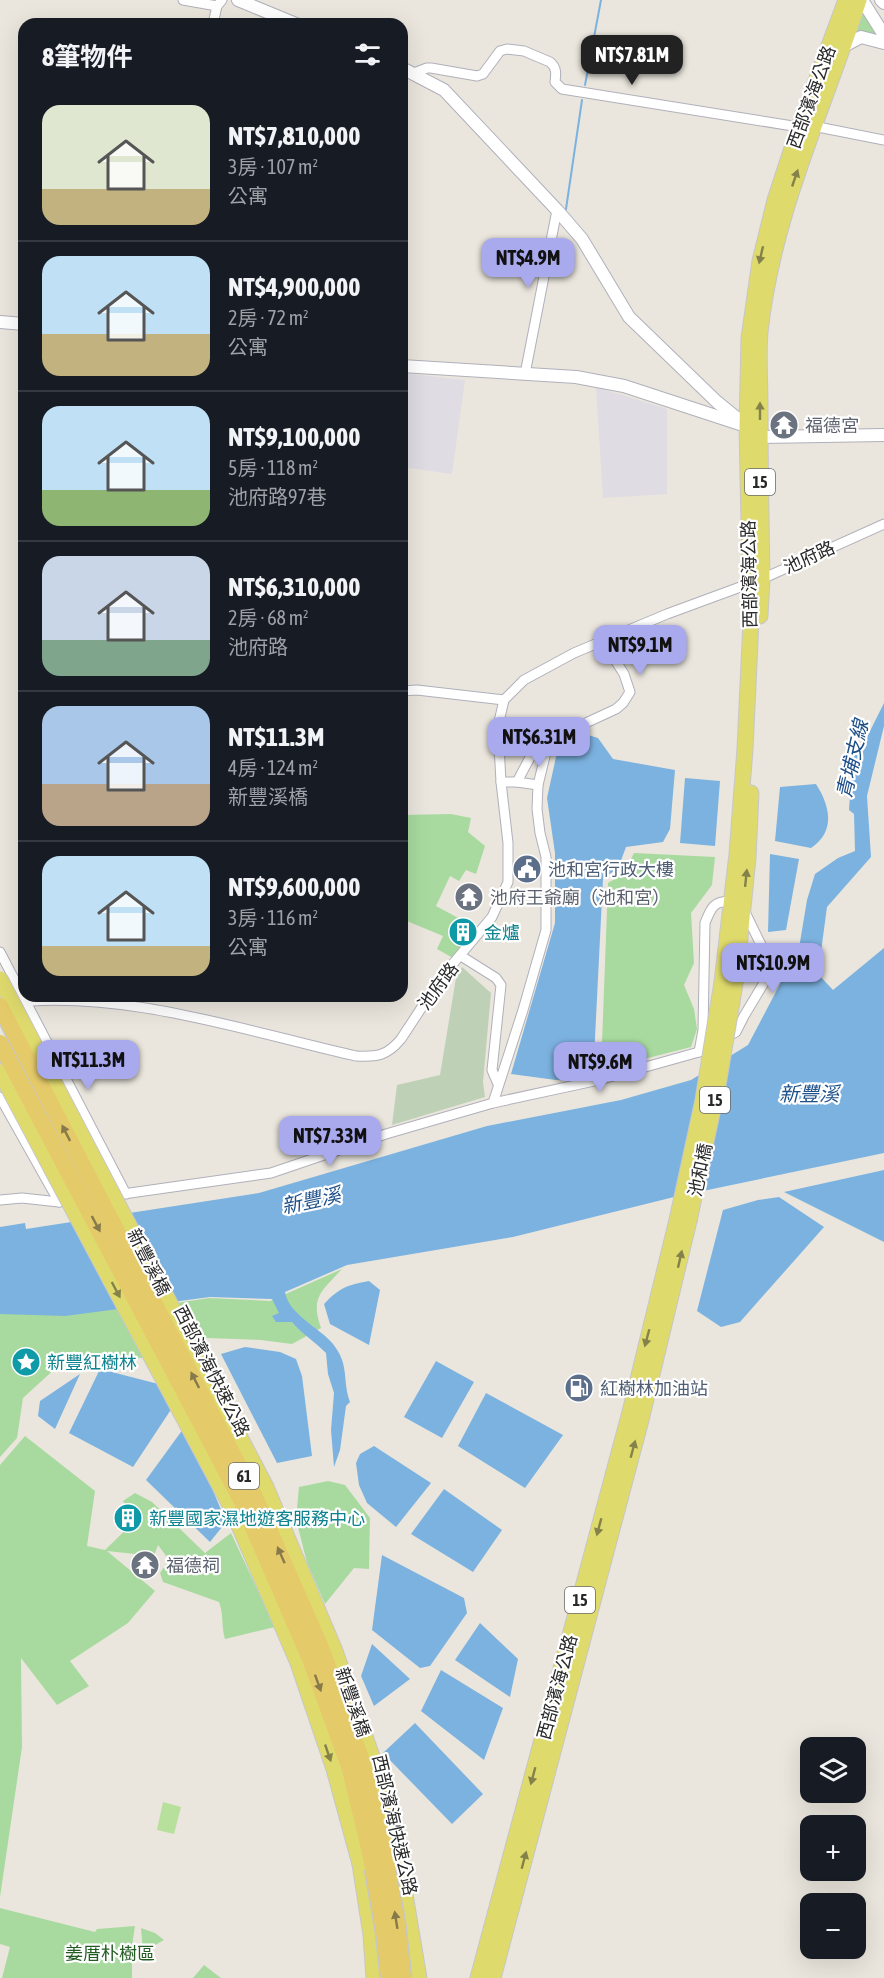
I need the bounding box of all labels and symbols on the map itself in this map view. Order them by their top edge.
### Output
pin: NT$7.81M [570,35,694,86]
street label: 西部濱海公路 [783,43,839,151]
one-way arrow [791,169,801,187]
pin: NT$4.9M [473,238,583,289]
one-way arrow [756,245,766,264]
one-way arrow [755,401,765,420]
temple icon: 福德宮 [768,409,800,441]
place label: 福德宮 [805,415,859,436]
road number: 15 [745,469,775,495]
street label: 西部濱海公路 [738,520,760,628]
street label: 池府路 [780,536,838,578]
pin: NT$9.1M [585,625,695,676]
water label: 青埔支線 [832,715,873,801]
pin: NT$6.31M [477,717,601,768]
public building icon: 池和宮行政大樓 [511,853,543,885]
place label: 池和宮行政大樓 [548,859,674,880]
one-way arrow [741,869,751,888]
temple icon: 池府王爺廟（池和宮） [453,881,485,913]
place label: 池府王爺廟（池和宮） [490,887,670,908]
building icon: 金爐 [447,916,479,948]
place label: 金爐 [484,922,520,943]
pin: NT$10.9M [711,943,835,994]
street label: 池府路 [413,958,463,1014]
pin: NT$11.3M [26,1040,150,1091]
pin: NT$9.6M [545,1042,655,1093]
water label: 新豐溪 [779,1082,842,1105]
road number: 15 [700,1087,730,1113]
pin: NT$7.33M [268,1116,392,1167]
one-way arrow [61,1124,71,1141]
street label: 池和橋 [684,1141,716,1199]
water label: 新豐溪 [279,1182,346,1217]
one-way arrow [91,1216,101,1233]
street label: 新豐溪橋 [123,1225,175,1299]
one-way arrow [676,1250,685,1269]
one-way arrow [111,1282,121,1299]
street label: 西部濱海快速公路 [170,1302,254,1440]
one-way arrow [642,1329,651,1347]
place icon: 新豐紅樹林 [10,1346,42,1378]
place label: 新豐紅樹林 [47,1352,137,1373]
one-way arrow [190,1372,200,1389]
fuel station icon: 紅樹林加油站 [563,1372,595,1404]
place label: 紅樹林加油站 [600,1378,708,1399]
one-way arrow [629,1440,639,1458]
road number: 61 [229,1463,259,1489]
building icon: 新豐國家濕地遊客服務中心 [112,1502,144,1534]
place label: 新豐國家濕地遊客服務中心 [149,1508,365,1529]
one-way arrow [594,1518,604,1536]
one-way arrow [276,1547,285,1564]
temple icon: 福德祠 [129,1549,161,1581]
place label: 福德祠 [166,1555,220,1576]
road number: 15 [565,1587,595,1613]
street label: 西部濱海公路 [533,1632,581,1742]
street label: 新豐溪橋 [331,1665,375,1739]
one-way arrow [314,1674,324,1692]
one-way arrow [324,1744,334,1762]
street label: 西部濱海快速公路 [369,1752,421,1898]
one-way arrow [527,1767,537,1786]
one-way arrow [520,1851,530,1870]
one-way arrow [391,1910,400,1929]
park label: 姜厝朴樹區 [65,1943,155,1964]

